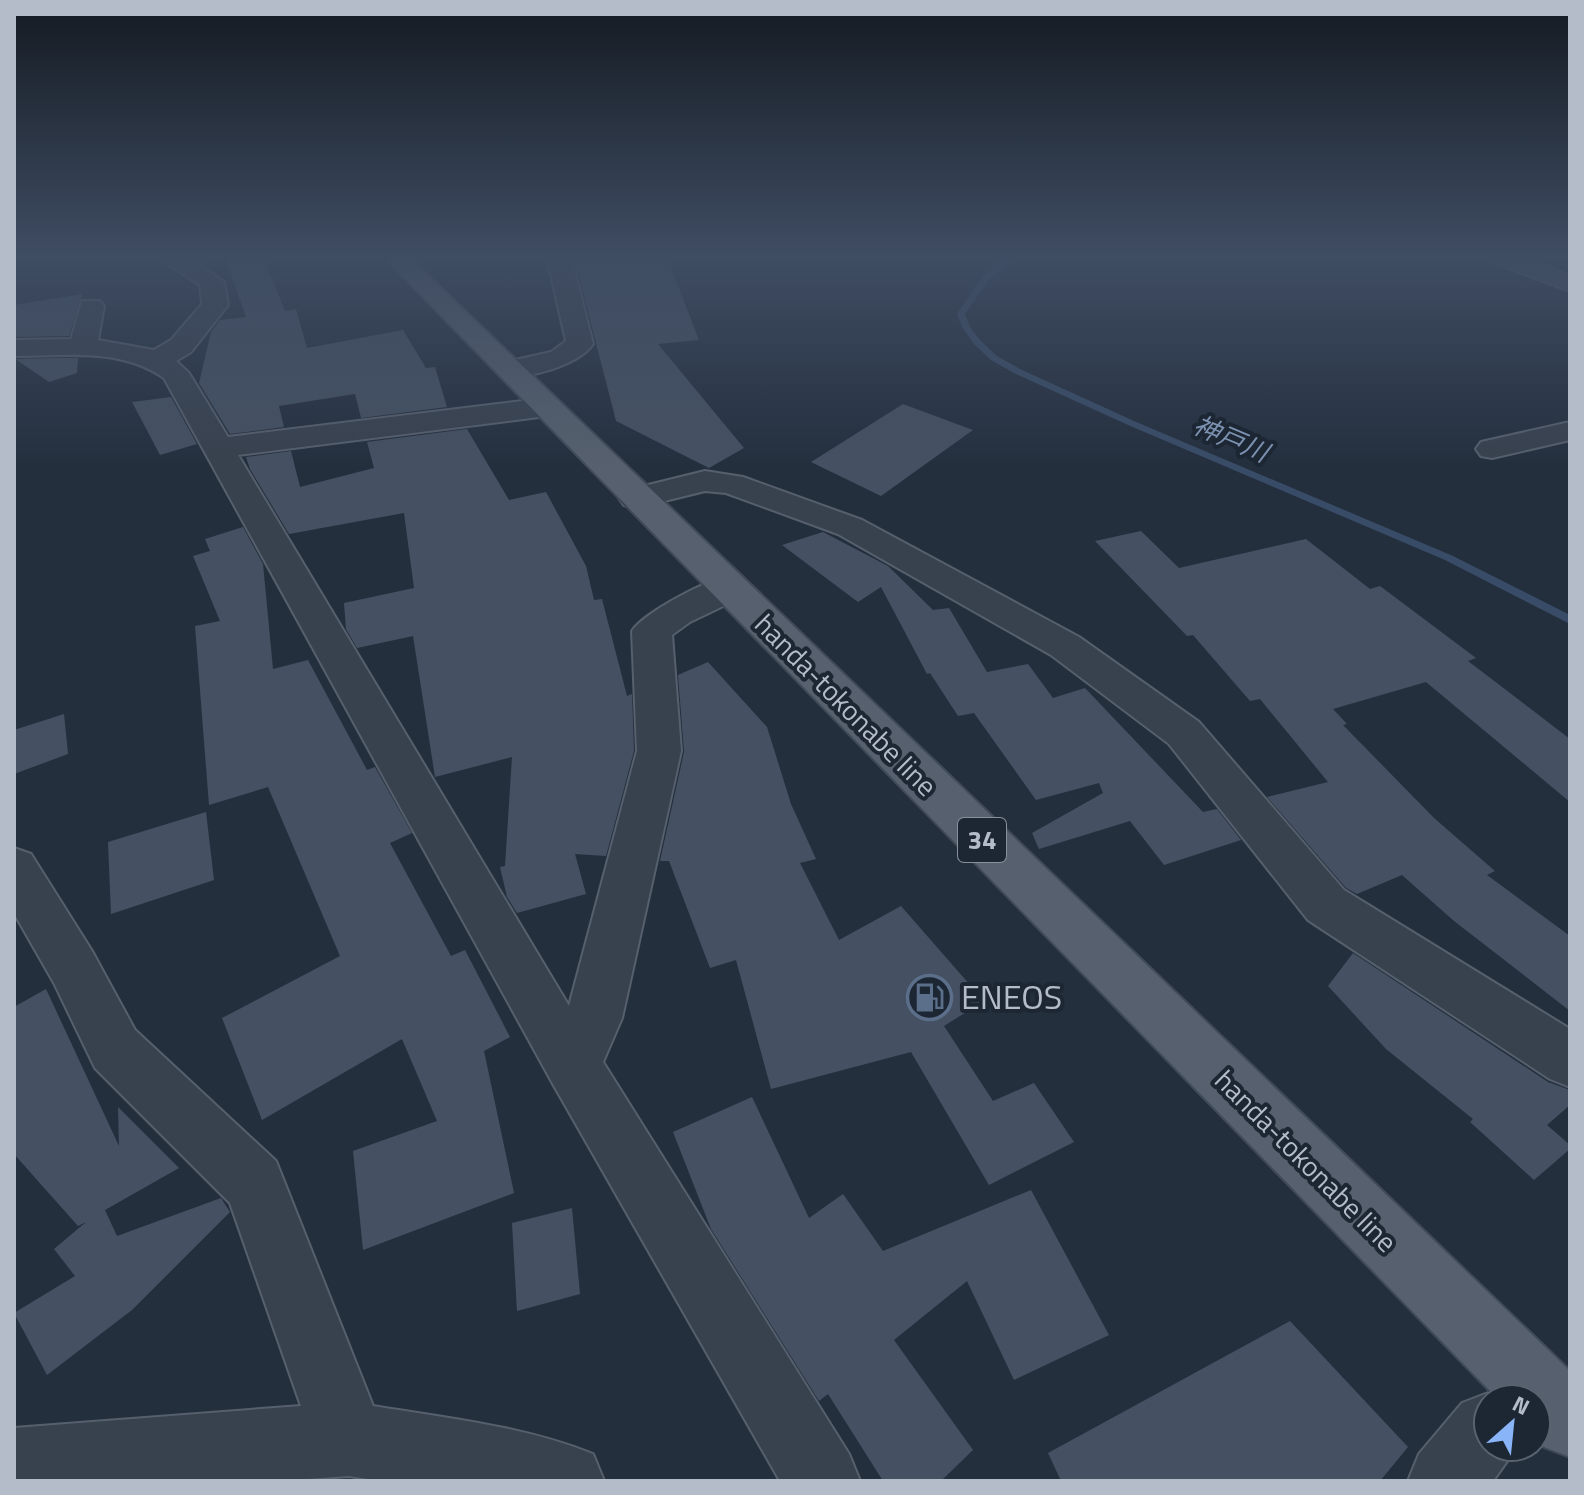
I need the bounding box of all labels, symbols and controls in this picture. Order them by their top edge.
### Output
water label: 神戸川 [1188,405,1277,473]
street label: handa-tokonabe line [745,603,948,806]
road number: 34 [958,818,1006,862]
place label: ENEOS [961,970,1062,1022]
fuel station icon: ENEOS [906,973,954,1021]
street label: handa-tokonabe line [1205,1059,1408,1262]
north arrow [1472,1383,1552,1463]
text: N [1507,1387,1536,1424]

